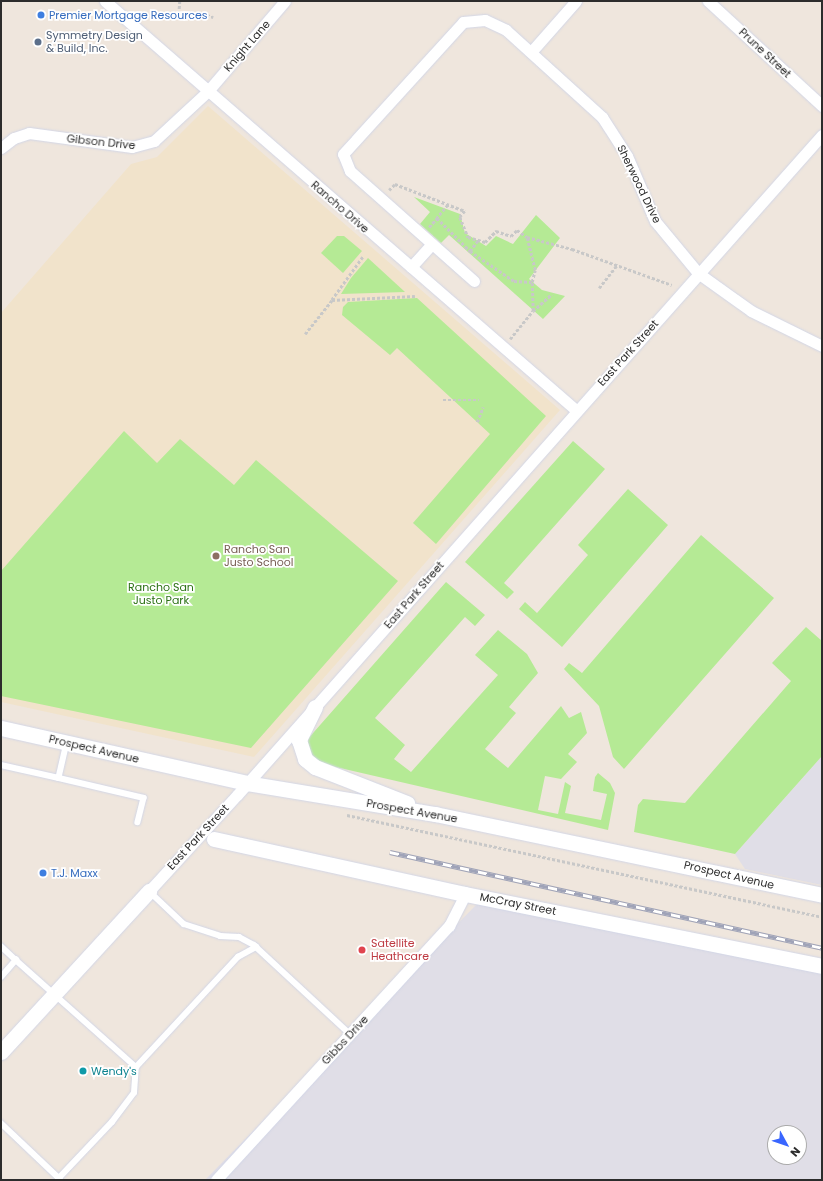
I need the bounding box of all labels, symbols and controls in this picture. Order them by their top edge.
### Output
place label: Premier Mortgage Resources [49,8,208,22]
marker: Premier Mortgage Resources [36,10,46,20]
street label: Knight Lane [221,18,273,74]
street label: Prune Street [736,25,794,81]
place label: Symmetry Design & Build, Inc. [46,29,143,55]
marker: Symmetry Design & Build, Inc. [33,37,43,47]
street label: Gibson Drive [66,132,136,152]
street label: Sherwood Drive [614,143,664,225]
street label: Rancho Drive [308,178,372,236]
street label: East Park Street [595,317,661,389]
place label: Rancho San Justo School [224,543,294,569]
marker: Rancho San Justo School [211,551,221,561]
street label: East Park Street [381,559,447,631]
park label: Rancho San Justo Park [128,581,194,607]
street label: Prospect Avenue [47,732,141,766]
street label: Prospect Avenue [365,796,459,826]
street label: East Park Street [164,802,232,872]
street label: Prospect Avenue [682,858,776,892]
place label: T.J. Maxx [51,866,98,880]
marker: T.J. Maxx [38,868,48,878]
street label: McCray Street [479,890,557,918]
place label: Satellite Heathcare [371,937,429,963]
marker: Satellite Heathcare [356,944,368,956]
street label: Gibbs Drive [319,1013,371,1067]
place label: Wendy's [91,1064,137,1078]
marker: Wendy's [78,1066,88,1076]
north arrow [767,1125,807,1165]
text: N [787,1144,804,1160]

